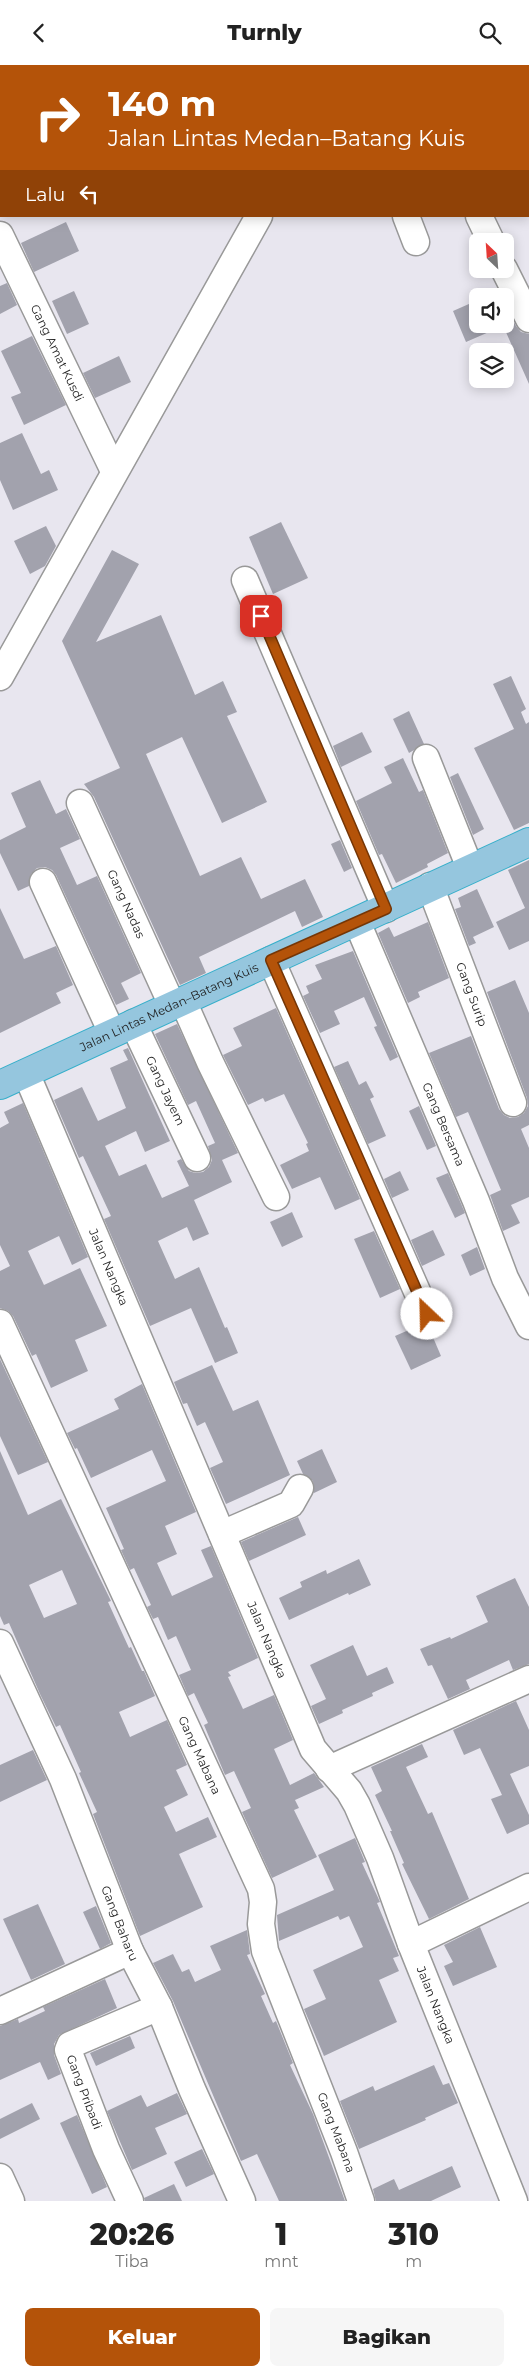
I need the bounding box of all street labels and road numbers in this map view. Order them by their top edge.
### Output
street label: Gang Amat Kusdi [28,302,87,404]
street label: Gang Nadas [104,867,149,941]
street label: Jalan Lintas Medan–Batang Kuis [76,959,261,1055]
street label: Gang Surip [453,960,491,1028]
street label: Gang Jayem [143,1053,188,1128]
street label: Gang Bersama [419,1080,468,1168]
street label: Jalan Nangka [86,1225,132,1308]
street label: Jalan Nangka [244,1598,290,1681]
street label: Gang Mabana [175,1713,224,1797]
street label: Gang Baharu [98,1883,142,1964]
street label: Jalan Nangka [413,1963,458,2046]
street label: Gang Pribadi [63,2052,106,2131]
street label: Gang Mabana [314,2090,359,2175]

